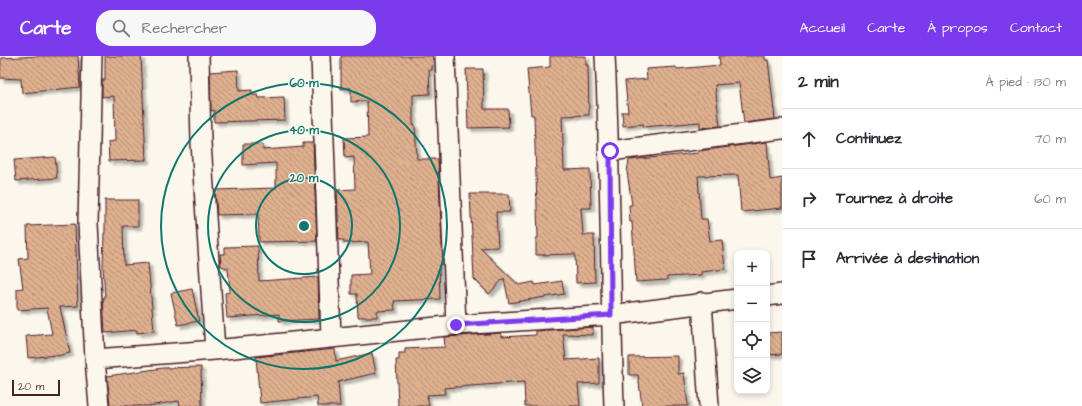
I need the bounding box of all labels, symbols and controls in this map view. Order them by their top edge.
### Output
search box [96,10,376,46]
text: Carte [20,15,72,42]
icon: search [110,17,132,39]
text: Rechercher [142,18,227,39]
text: Accueil [800,18,845,38]
text: Carte [867,18,905,38]
text: À propos [927,18,988,38]
text: Contact [1010,18,1062,38]
text: 2 min [798,70,839,94]
text: À pied · 130 m [986,73,1066,91]
text: 60 m [289,75,319,92]
text: 40 m [289,122,320,139]
icon: ahead [798,128,820,150]
text: Continuez [836,128,902,149]
text: 70 m [1034,130,1066,148]
route start [601,142,619,160]
text: 20 m [289,170,319,187]
icon: right [798,188,820,210]
text: Tournez à droite [836,188,953,209]
text: 60 m [1034,190,1066,208]
centre of rings [297,219,311,233]
icon: arrive [798,248,820,270]
text: Arrivée à destination [836,248,979,269]
map controls [734,250,770,394]
button: + [734,250,770,286]
button: − [734,286,770,322]
route end [447,316,465,334]
button: locate [734,322,770,358]
button: layers [734,358,770,394]
scale bar [12,378,60,397]
text: 20 m [18,379,44,394]

